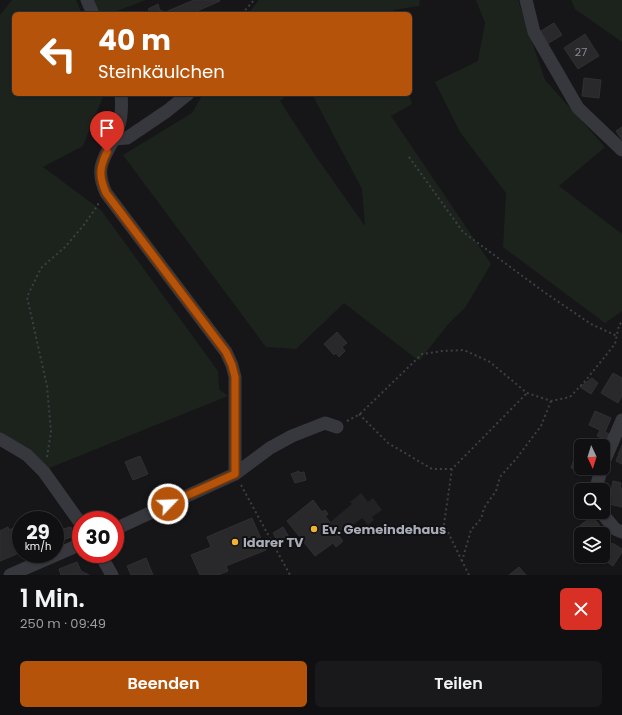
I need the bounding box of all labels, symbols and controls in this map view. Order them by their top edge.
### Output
text: 40 m [98,21,171,60]
icon: left [32,28,84,80]
house number: 27 [575,44,587,60]
text: Steinkäulchen [98,59,225,84]
pin [90,111,124,152]
icon: arrive [96,117,118,139]
north arrow [574,439,610,475]
map controls [574,439,610,563]
position arrow [147,483,189,525]
button: search [574,483,610,519]
speed limit sign: 30 [72,511,124,563]
text: 29 [26,518,50,546]
place label: Ev. Gemeindehaus [322,520,446,539]
marker: Ev. Gemeindehaus [309,524,319,534]
button: layers [574,527,610,563]
place label: Idarer TV [243,533,304,552]
marker: Idarer TV [230,537,240,547]
text: km/h [25,539,51,554]
text: 1 Min. [20,582,85,615]
button: close [560,588,602,630]
text: 250 m · 09:49 [20,614,106,633]
button: Beenden [20,661,307,707]
button: Teilen [315,661,602,707]

